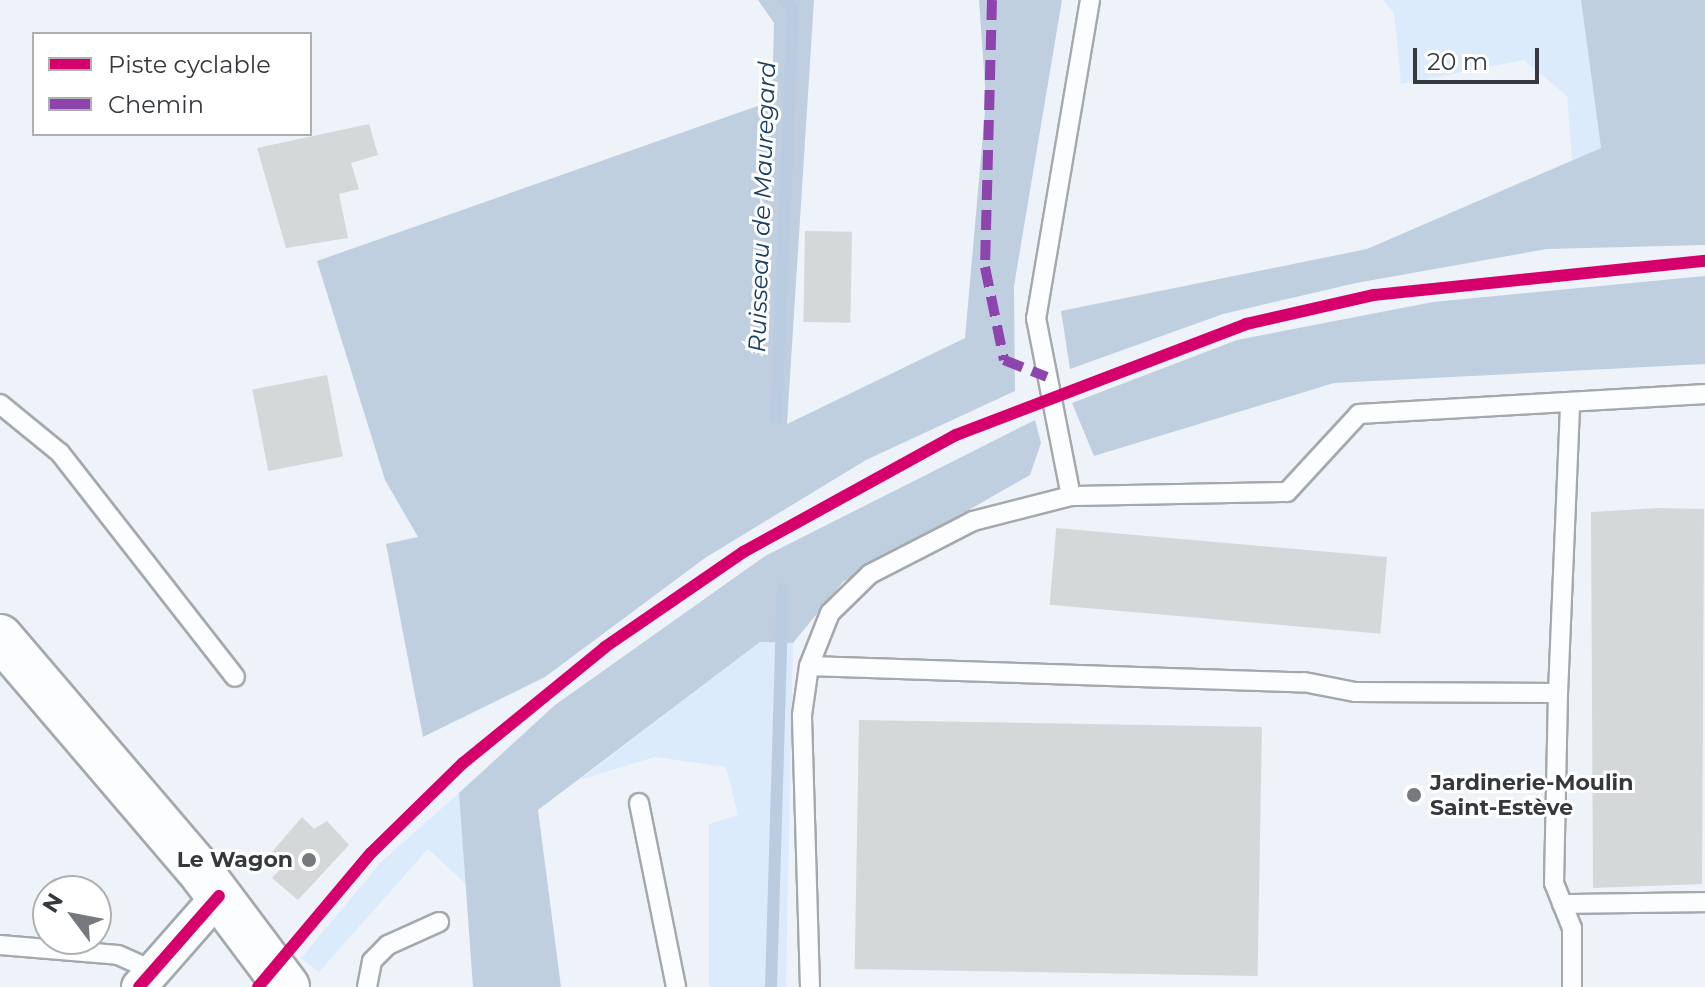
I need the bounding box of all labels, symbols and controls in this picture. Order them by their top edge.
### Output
legend [32,32,312,136]
scale bar [1417,32,1543,82]
text: 20 m [1427,47,1488,76]
text: Piste cyclable [108,50,271,79]
water label: Ruisseau de Mauregard [743,61,781,353]
text: Chemin [108,90,204,119]
place label: Jardinerie-Moulin Saint-Estève [1430,769,1633,820]
marker: Jardinerie-Moulin Saint-Estève [1405,786,1423,804]
place label: Le Wagon [177,847,293,873]
marker: Le Wagon [300,851,318,869]
north arrow [32,875,112,955]
text: N [37,888,69,918]

